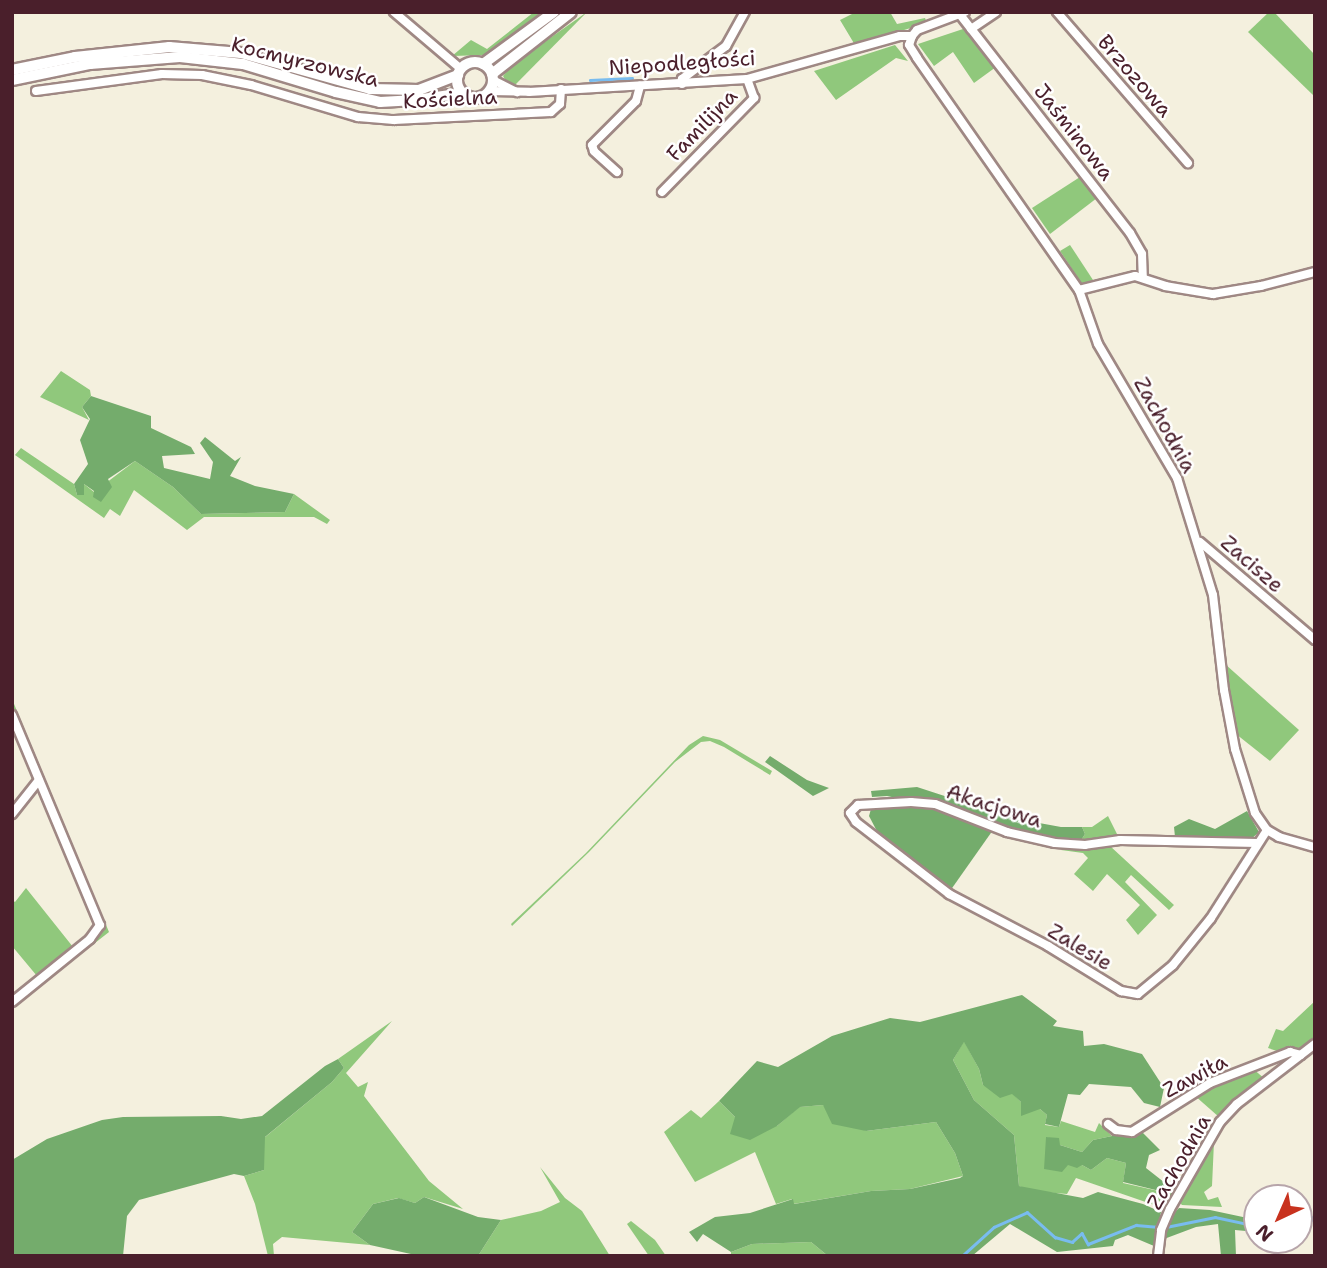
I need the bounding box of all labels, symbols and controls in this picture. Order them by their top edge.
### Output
street label: Brzozowa [1092,30,1178,122]
street label: Kocmyrzowska [229,31,381,93]
street label: Niepodległości [608,45,756,81]
street label: Jaśminowa [1029,79,1119,185]
street label: Kościelna [402,84,498,114]
street label: Familijna [661,84,743,166]
street label: Zachodnia [1128,373,1202,477]
street label: Zacisze [1216,530,1288,598]
street label: Akacjowa [943,779,1045,833]
street label: Zalesie [1043,918,1117,976]
street label: Zawiła [1159,1049,1231,1103]
street label: Zachodnia [1142,1110,1216,1214]
north arrow [1243,1184,1313,1254]
text: N [1250,1219,1279,1247]

